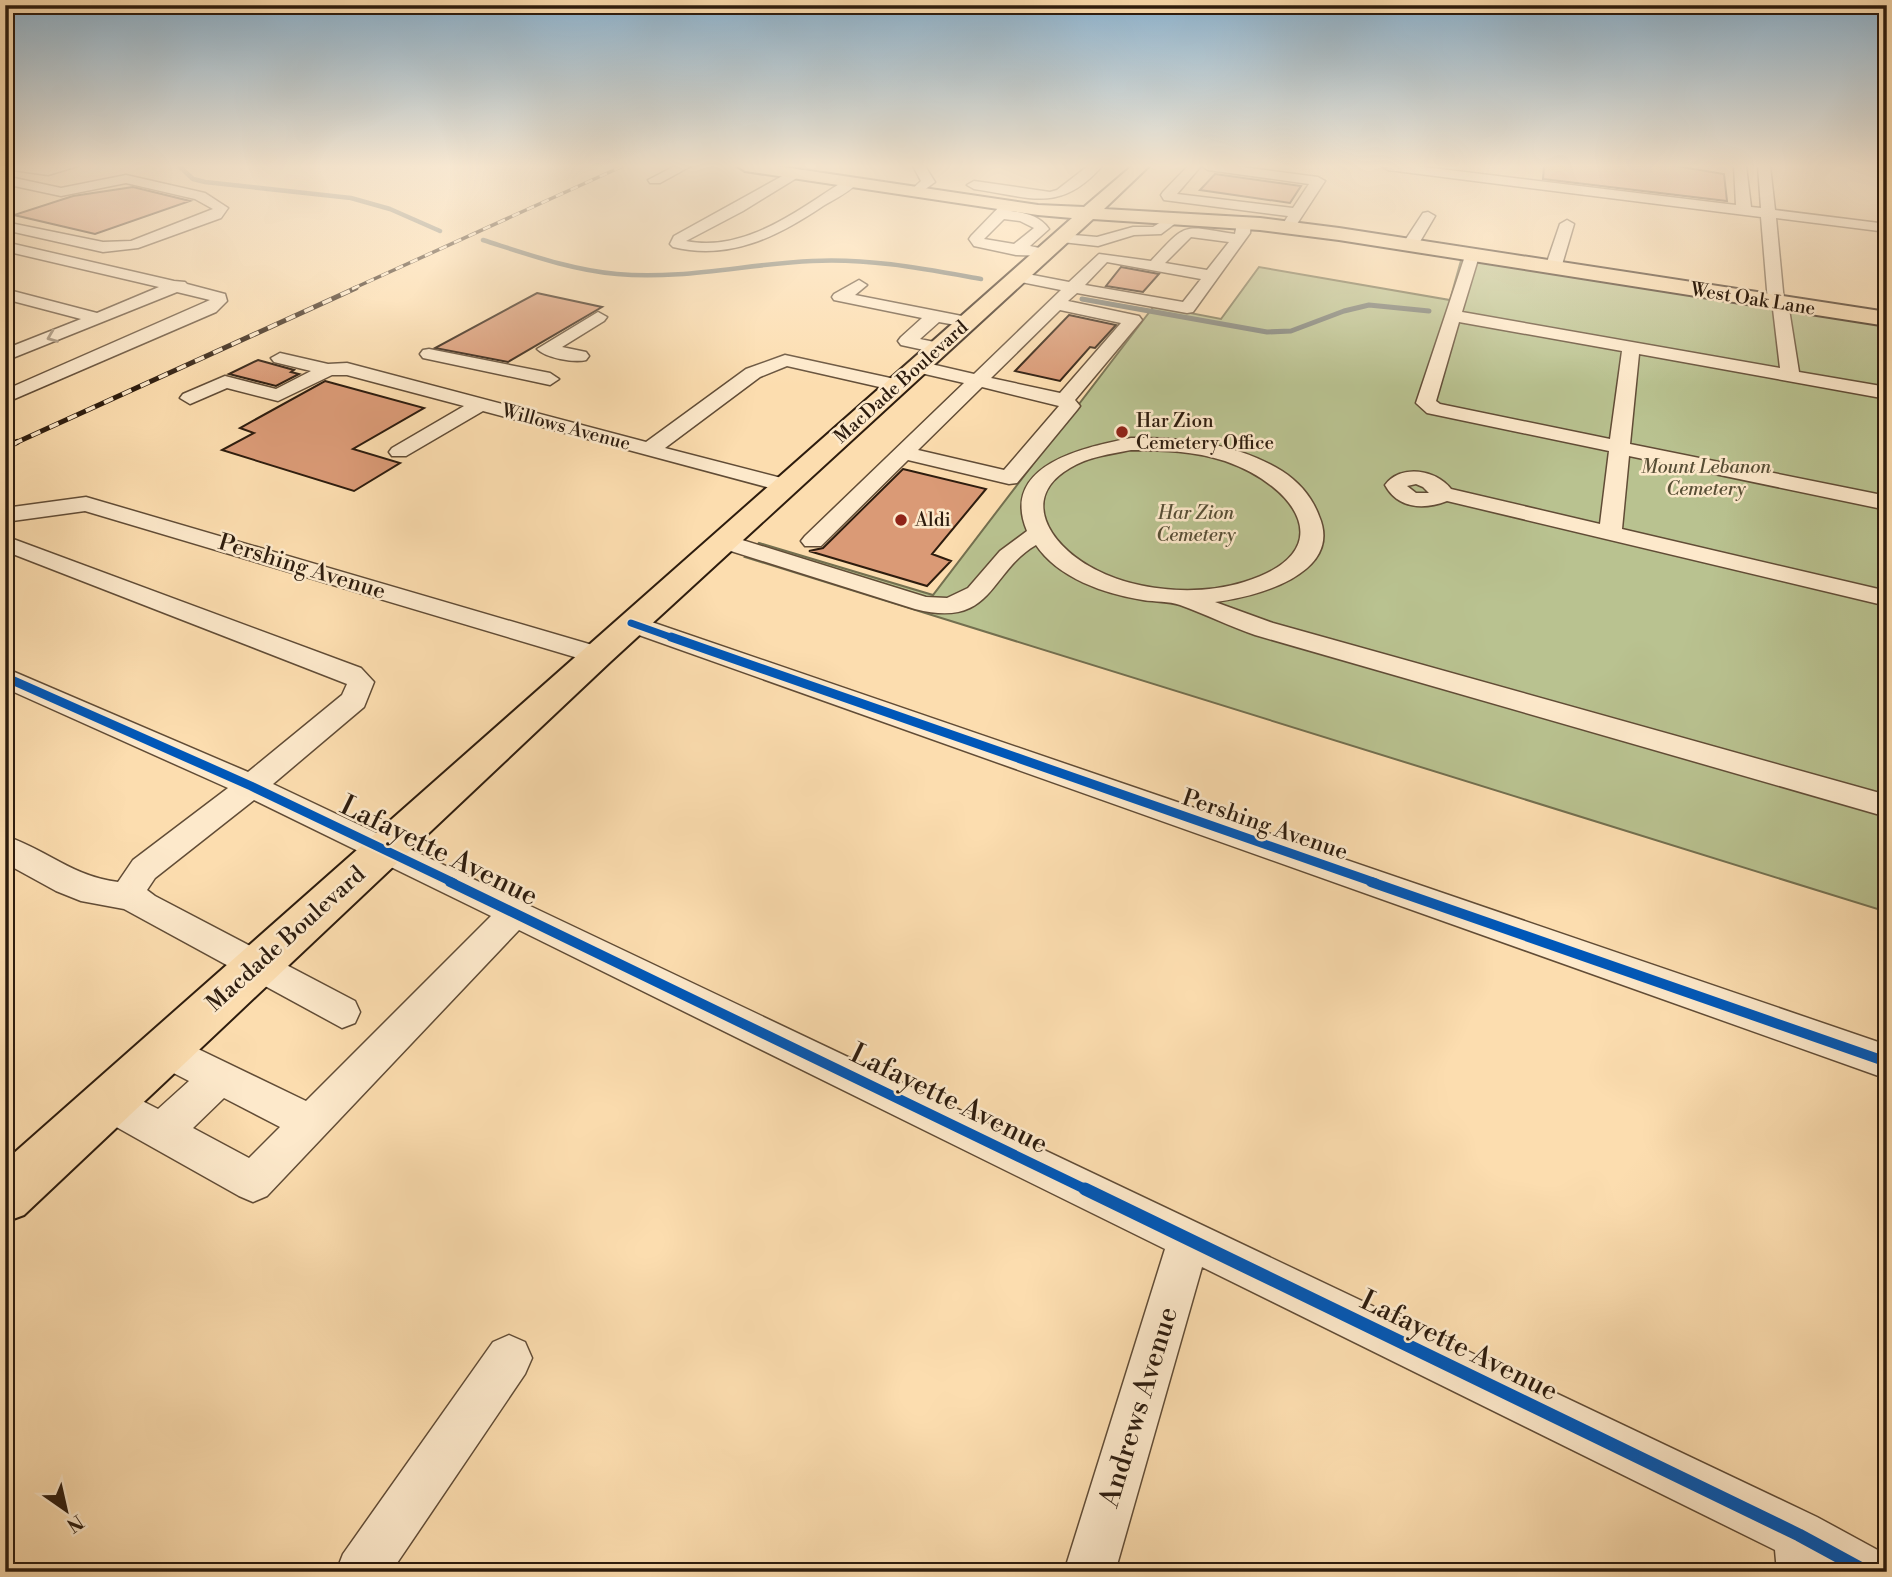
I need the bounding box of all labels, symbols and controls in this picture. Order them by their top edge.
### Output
street label: West Oak Lane [1688,277,1817,321]
street label: MacDade Boulevard [829,315,973,449]
one-way arrow [46,329,59,343]
street label: Willows Avenue [498,398,633,456]
place label: Har Zion Cemetery Office [1136,409,1274,455]
marker: Har Zion Cemetery Office [1114,424,1130,440]
park label: Mount Lebanon Cemetery [1641,455,1771,501]
park label: Har Zion Cemetery [1156,501,1237,547]
place label: Aldi [914,508,951,532]
marker: Aldi [893,512,909,528]
street label: Pershing Avenue [215,528,389,606]
street label: Pershing Avenue [1178,784,1352,866]
street label: Lafayette Avenue [334,788,544,914]
street label: Macdade Boulevard [201,860,371,1018]
street label: Lafayette Avenue [844,1036,1054,1162]
street label: Lafayette Avenue [1354,1283,1564,1409]
street label: Andrews Avenue [1092,1303,1186,1512]
north arrow [32,1476,102,1546]
text: N [62,1509,88,1537]

